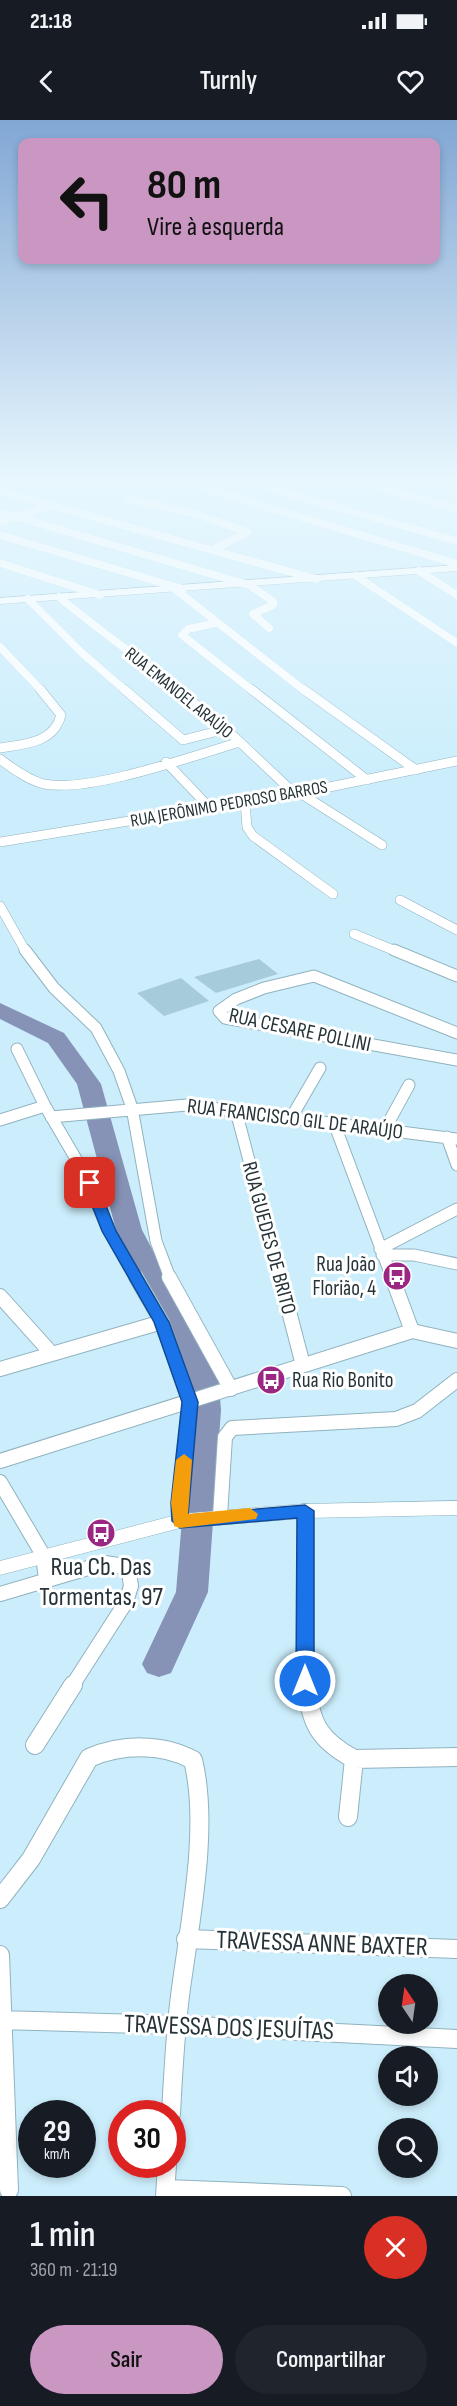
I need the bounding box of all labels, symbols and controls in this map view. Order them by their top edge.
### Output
text: 21:18 [30,8,72,35]
icon: back [30,65,63,98]
text: Turnly [200,65,257,97]
icon: heart [394,65,427,98]
text: 80 m [147,160,221,211]
icon: left [48,162,126,240]
text: Vire à esquerda [147,211,284,243]
street label: RUA EMANOEL ARAÚJO [121,643,237,743]
street label: RUA JERÔNIMO PEDROSO BARROS [129,776,330,832]
street label: RUA CESARE POLLINI [227,1003,373,1057]
street label: RUA FRANCISCO GIL DE ARAÚJO [186,1093,404,1145]
pin [64,1157,115,1208]
street label: RUA GUEDES DE BRITO [237,1159,301,1317]
icon: arrive [73,1166,106,1199]
place label: Rua João Florião, 4 [313,1252,376,1301]
bus stop icon: Rua João Florião, 4 [381,1260,413,1292]
bus stop icon: Rua Rio Bonito [255,1364,287,1396]
place label: Rua Rio Bonito [292,1368,393,1393]
bus stop icon: Rua Cb. Das Tormentas, 97 [85,1517,117,1549]
place label: Rua Cb. Das Tormentas, 97 [39,1552,163,1613]
position arrow [273,1649,337,1713]
street label: TRAVESSA ANNE BAXTER [216,1925,428,1963]
north arrow [378,1974,438,2034]
map controls [378,1974,438,2178]
street label: TRAVESSA DOS JESUÍTAS [124,2009,334,2047]
button: sound [378,2046,438,2106]
speed limit sign: 30 [108,2100,186,2178]
text: 29 [43,2114,71,2150]
button: search [378,2118,438,2178]
text: km/h [44,2145,70,2164]
text: 1 min [30,2214,95,2257]
button: close [364,2216,427,2279]
text: 360 m · 21:19 [30,2258,117,2282]
button: Sair [30,2325,223,2394]
button: Compartilhar [235,2325,427,2394]

